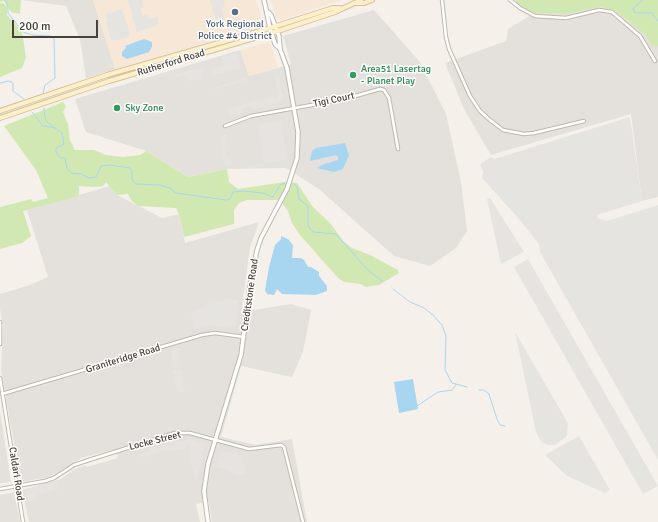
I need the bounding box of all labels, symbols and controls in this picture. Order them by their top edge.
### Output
marker: York Regional Police #4 District [230,7,240,17]
scale bar [14,12,100,38]
place label: York Regional Police #4 District [198,18,272,42]
text: 200 m [19,19,51,34]
street label: Rutherford Road [136,47,206,79]
place label: Area51 Lasertag - Planet Play [361,63,431,86]
marker: Area51 Lasertag - Planet Play [348,70,358,80]
street label: Tigi Court [312,90,356,110]
place label: Sky Zone [125,102,163,114]
marker: Sky Zone [112,103,122,113]
street label: Creditstone Road [239,258,261,332]
street label: Graniteridge Road [84,342,162,376]
street label: Locke Street [128,429,182,453]
street label: Caldari Road [6,446,26,502]

